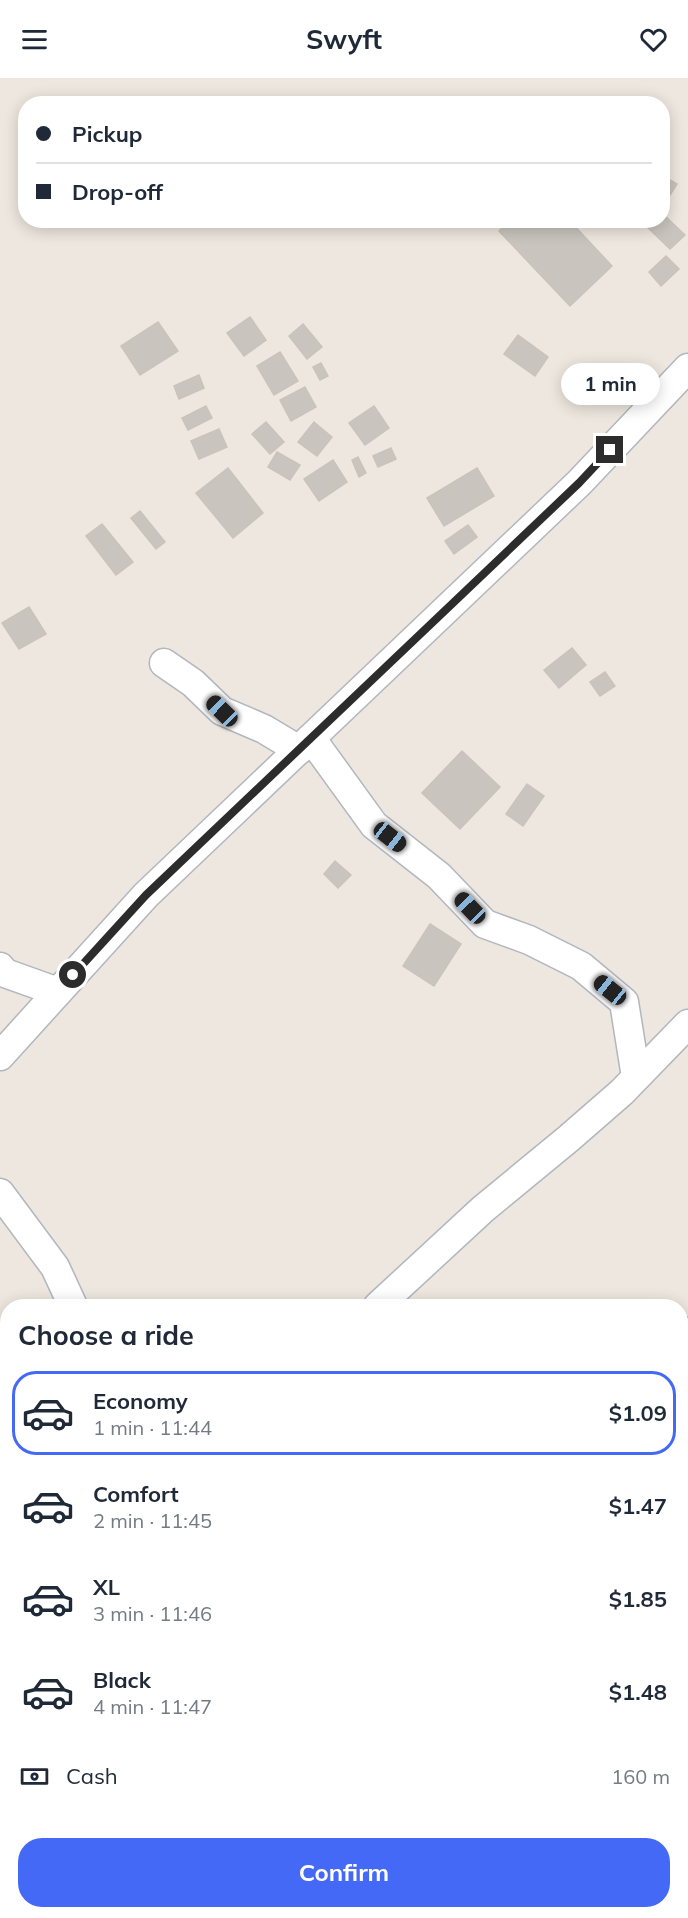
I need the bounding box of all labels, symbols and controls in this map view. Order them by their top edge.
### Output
text: Swyft [306,22,382,56]
icon: menu [18,23,51,56]
icon: heart [637,23,670,56]
text: Pickup [72,120,142,148]
text: Drop-off [72,178,163,206]
callout: 1 min [560,363,660,405]
text: 1 min [584,371,637,396]
route end [596,436,623,463]
car [203,692,241,730]
car [370,819,410,855]
car [451,889,489,927]
route start [59,961,86,988]
car [590,972,630,1008]
text: Choose a ride [18,1318,194,1352]
icon: car [21,1386,75,1440]
text: Economy [93,1387,188,1415]
text: $1.09 [609,1399,667,1427]
text: 1 min · 11:44 [93,1415,212,1440]
icon: car [21,1479,75,1533]
text: Comfort [93,1480,179,1508]
text: $1.47 [609,1492,667,1520]
text: 2 min · 11:45 [93,1508,212,1533]
icon: car [21,1572,75,1626]
text: XL [93,1573,120,1601]
text: $1.85 [609,1585,667,1613]
text: 3 min · 11:46 [93,1601,212,1626]
icon: car [21,1665,75,1719]
text: Black [93,1666,151,1694]
text: $1.48 [609,1678,667,1706]
text: 4 min · 11:47 [93,1694,212,1719]
icon: cash [18,1760,51,1793]
text: Cash [66,1762,118,1790]
text: 160 m [611,1764,670,1789]
button: Confirm [18,1838,670,1907]

